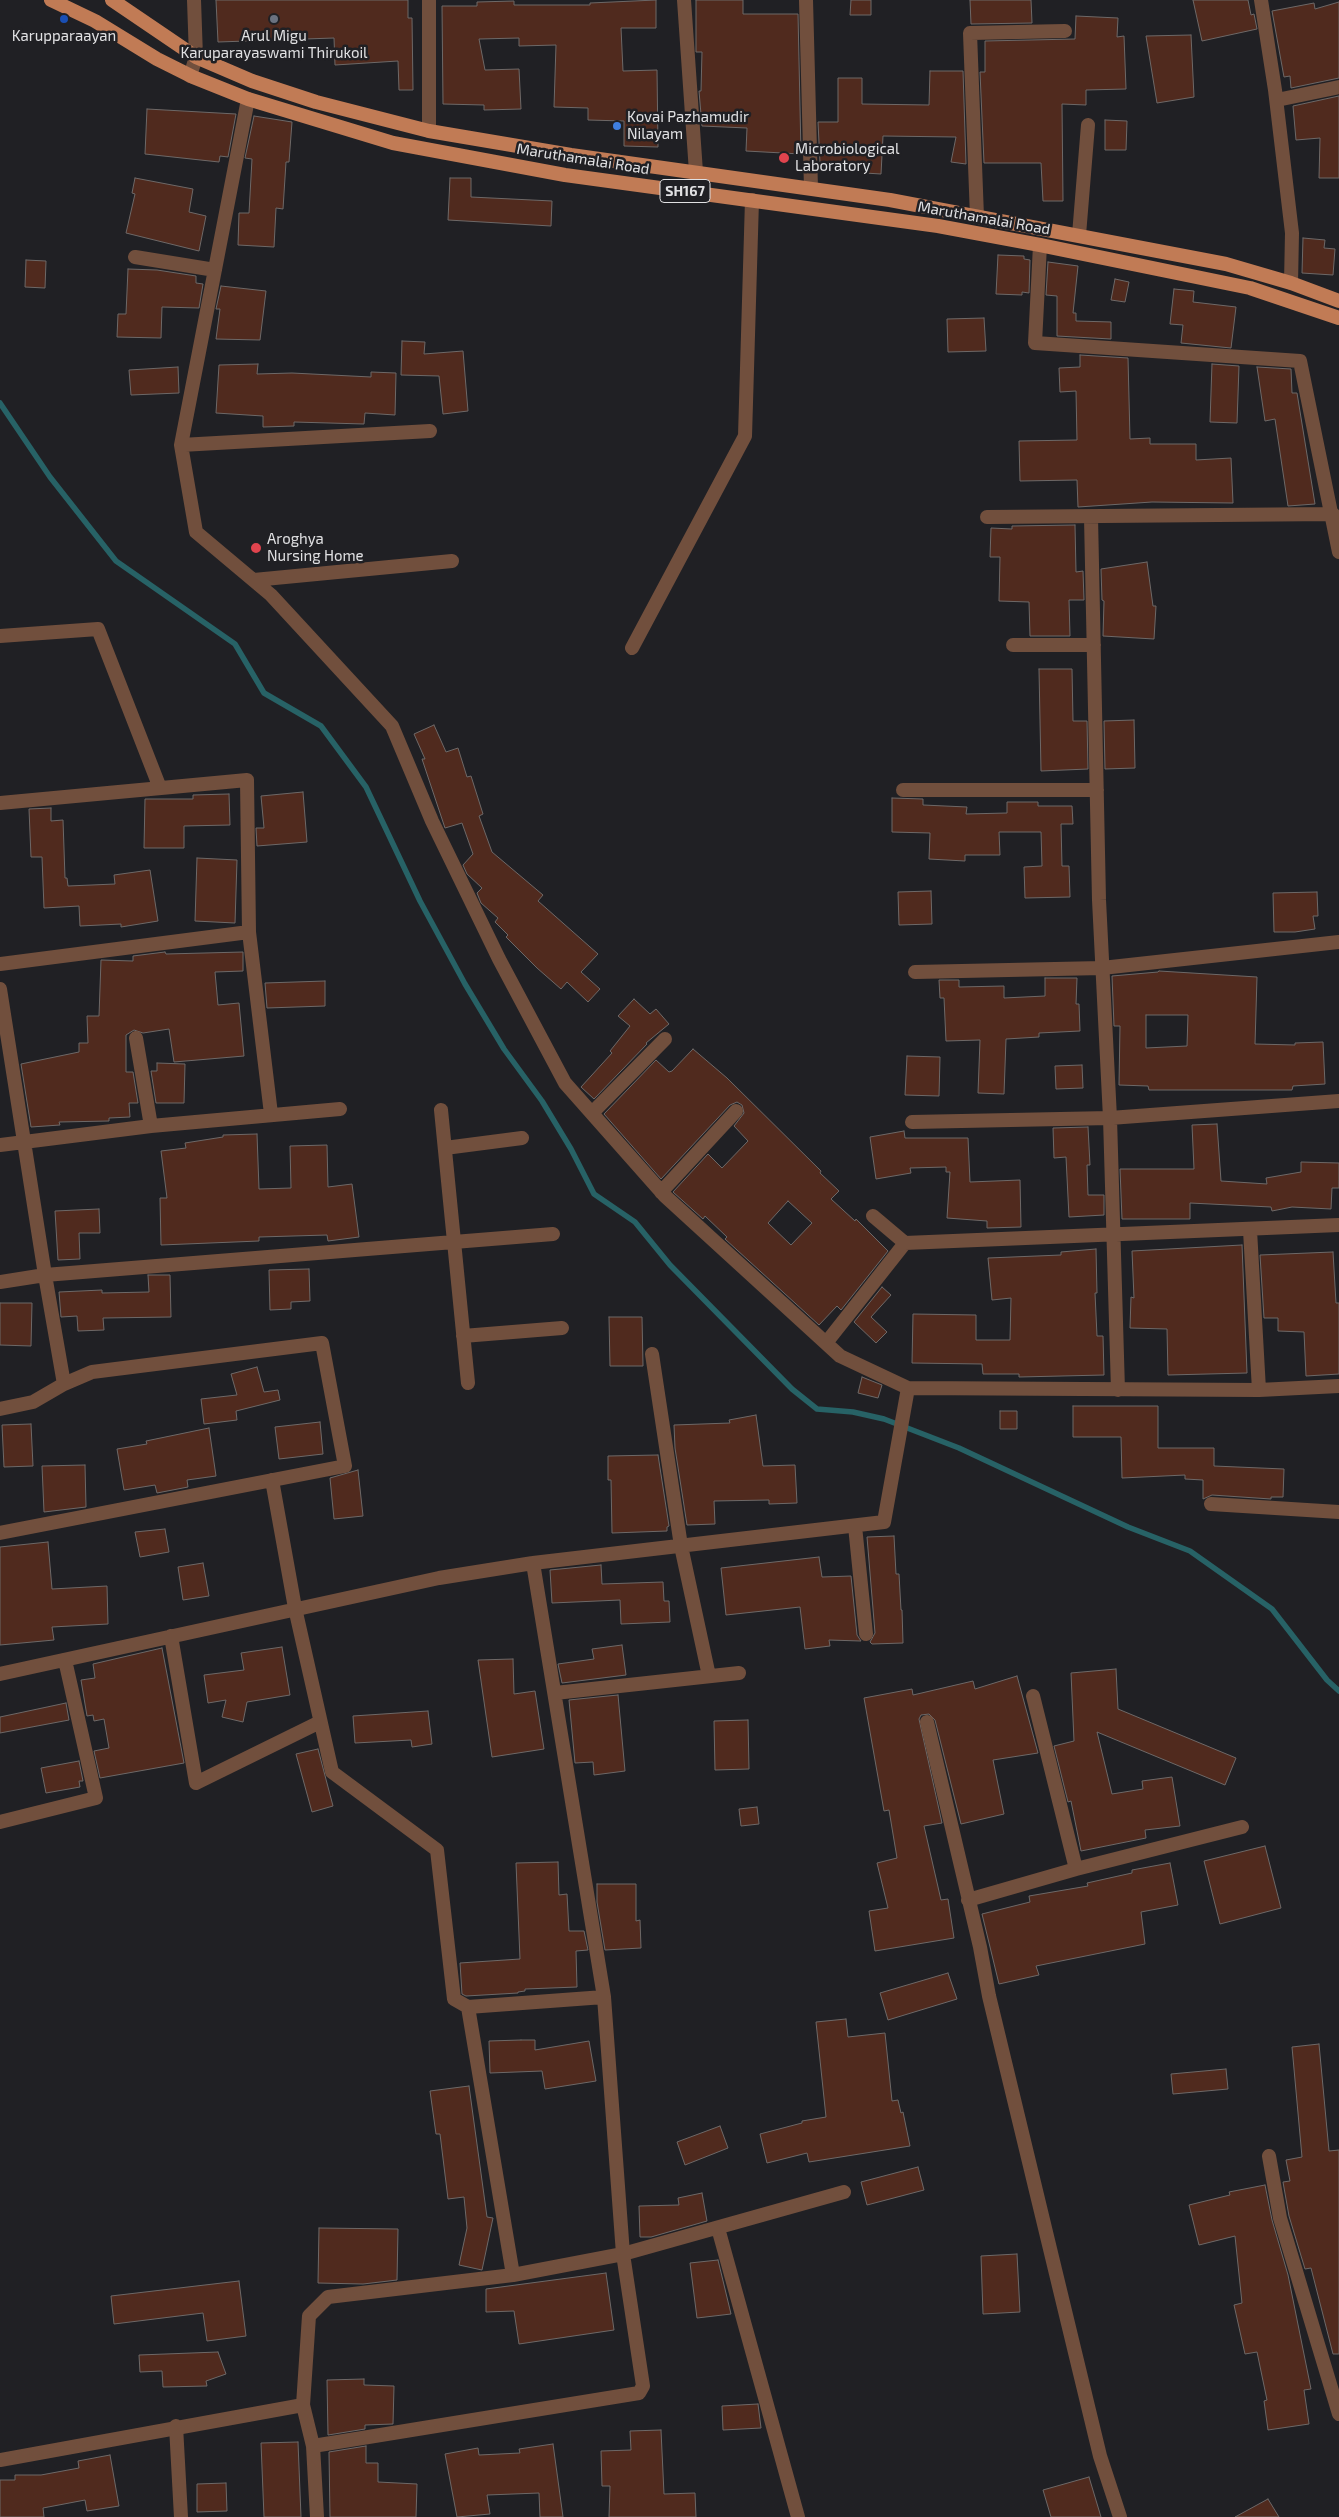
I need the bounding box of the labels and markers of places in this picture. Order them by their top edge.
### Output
marker: Karupparaayan [58,13,70,25]
marker: Arul Migu Karuparayaswami Thirukoil [268,13,280,25]
place label: Karupparaayan [12,27,116,45]
place label: Arul Migu Karuparayaswami Thirukoil [180,27,368,62]
place label: Kovai Pazhamudir Nilayam [627,108,749,143]
marker: Kovai Pazhamudir Nilayam [611,120,623,132]
place label: Microbiological Laboratory [795,140,899,175]
marker: Microbiological Laboratory [777,151,791,165]
place label: Aroghya Nursing Home [267,530,364,565]
marker: Aroghya Nursing Home [249,541,263,555]

